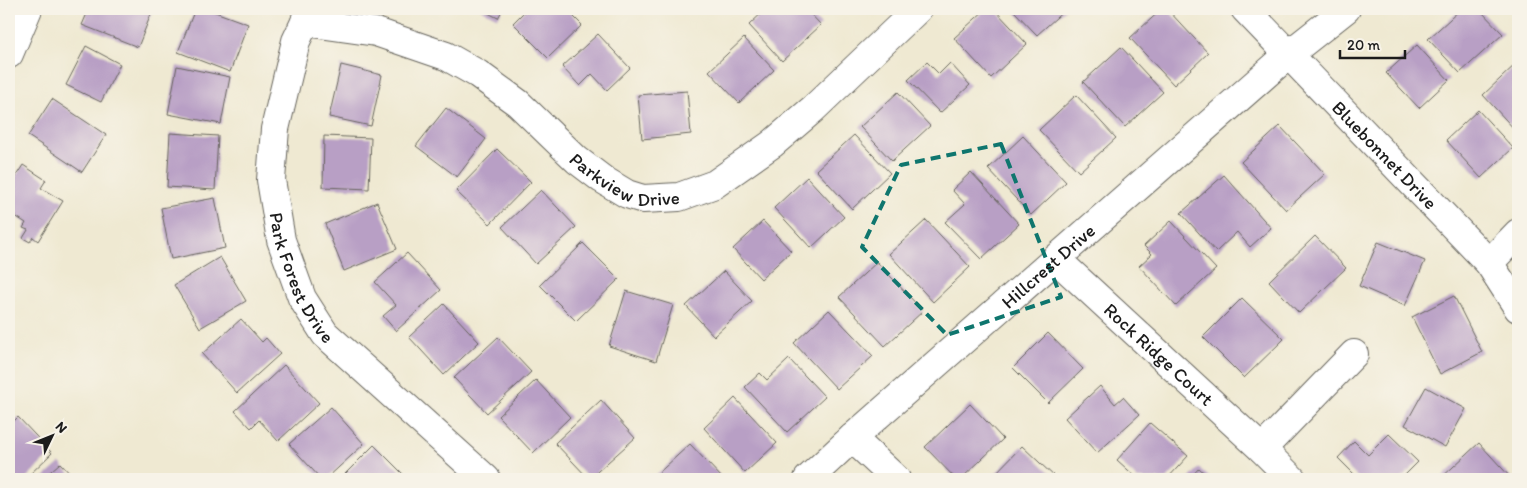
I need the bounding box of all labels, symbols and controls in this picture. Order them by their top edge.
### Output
scale bar [1340,28,1404,60]
text: 20 m [1347,36,1381,54]
street label: Bluebonnet Drive [1328,96,1442,214]
street label: Parkview Drive [565,148,680,211]
street label: Park Forest Drive [265,210,339,348]
street label: Hillcrest Drive [996,219,1100,313]
street label: Rock Ridge Court [1099,298,1218,410]
north arrow [28,410,78,460]
text: N [52,418,71,437]

